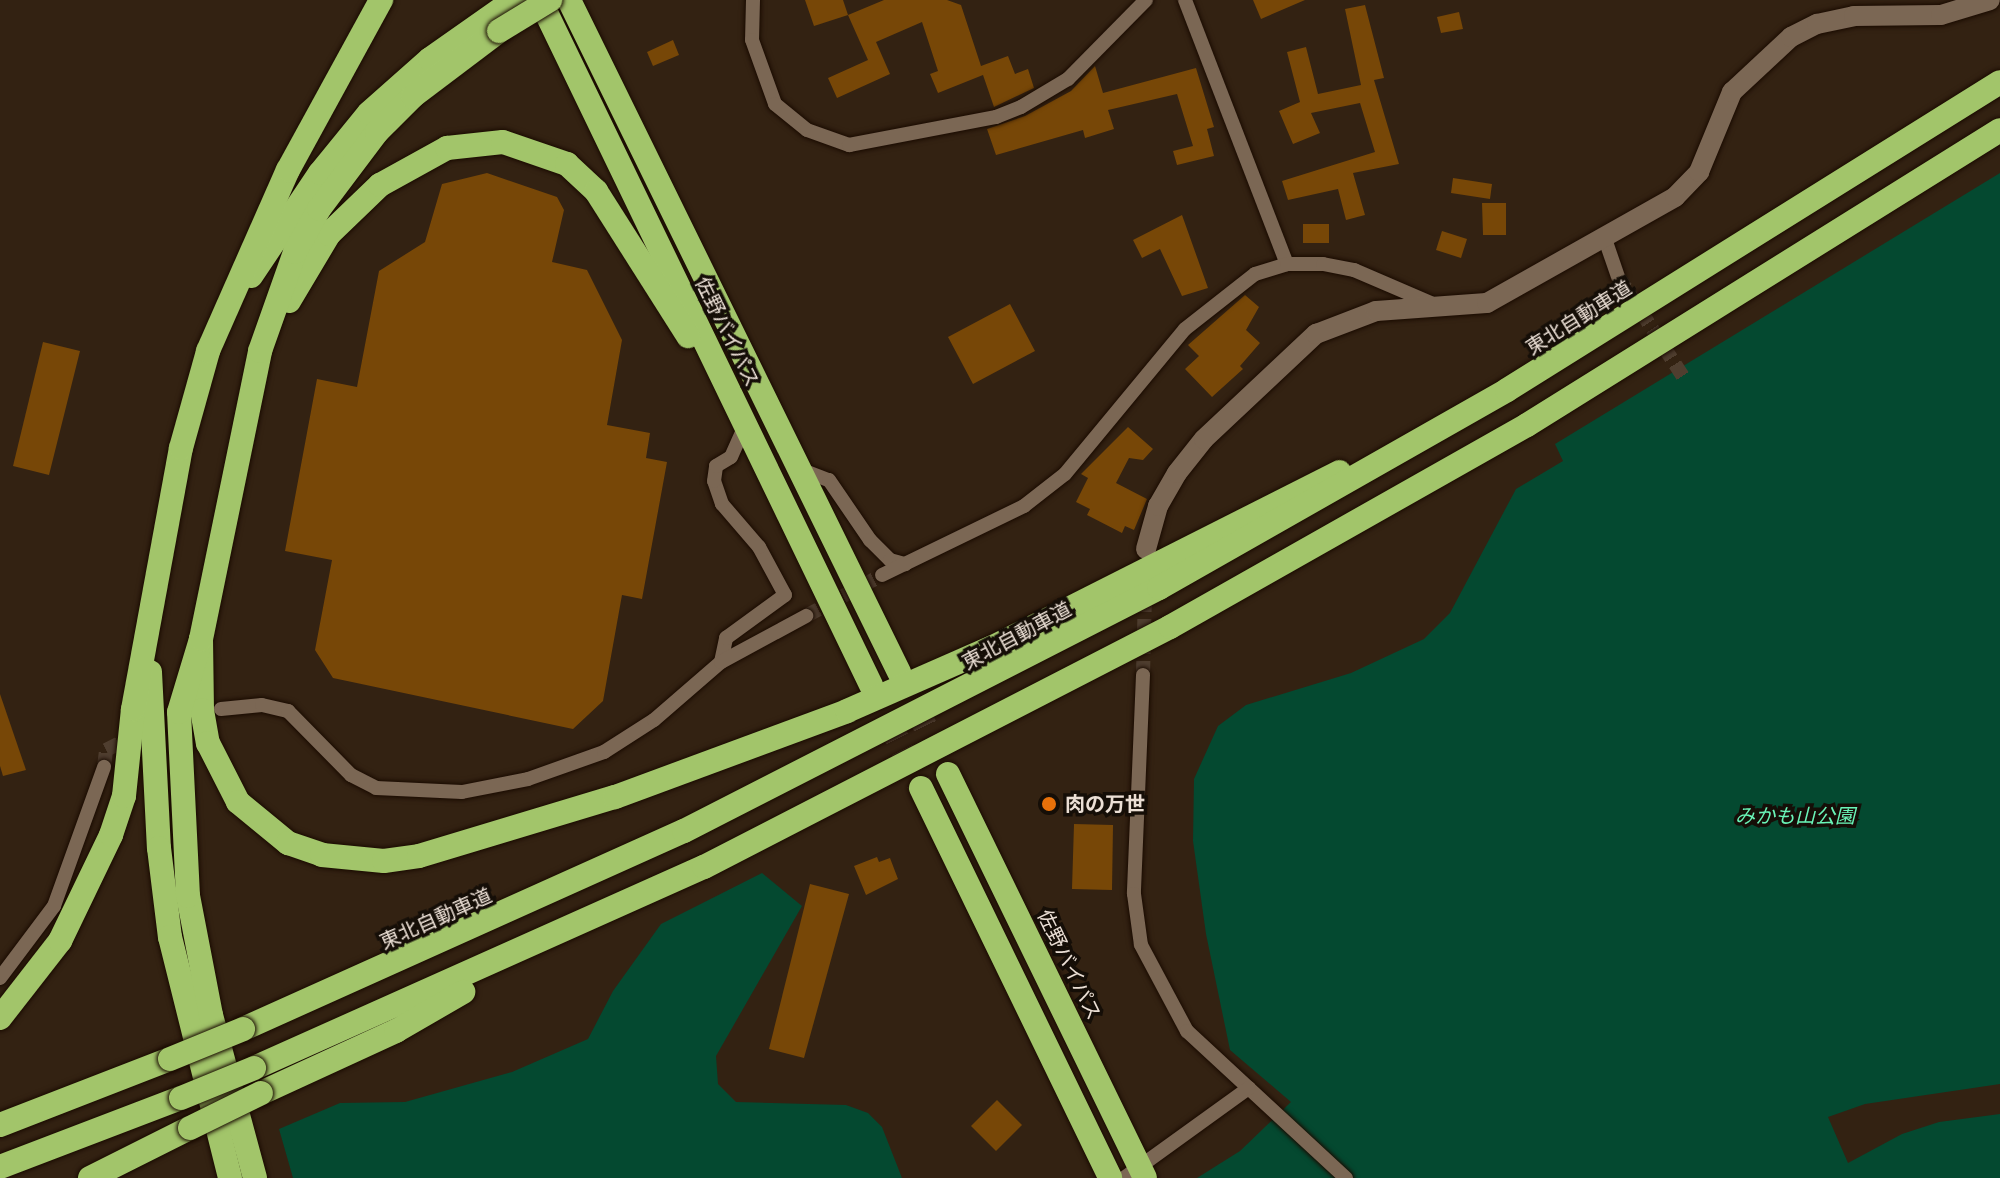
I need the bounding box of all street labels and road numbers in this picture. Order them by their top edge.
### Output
street label: 佐野バイパス [690,273,764,391]
street label: 東北自動車道 [1522,276,1636,360]
street label: 東北自動車道 [958,597,1076,675]
street label: 東北自動車道 [376,884,496,954]
street label: 佐野バイパス [1032,906,1106,1024]

